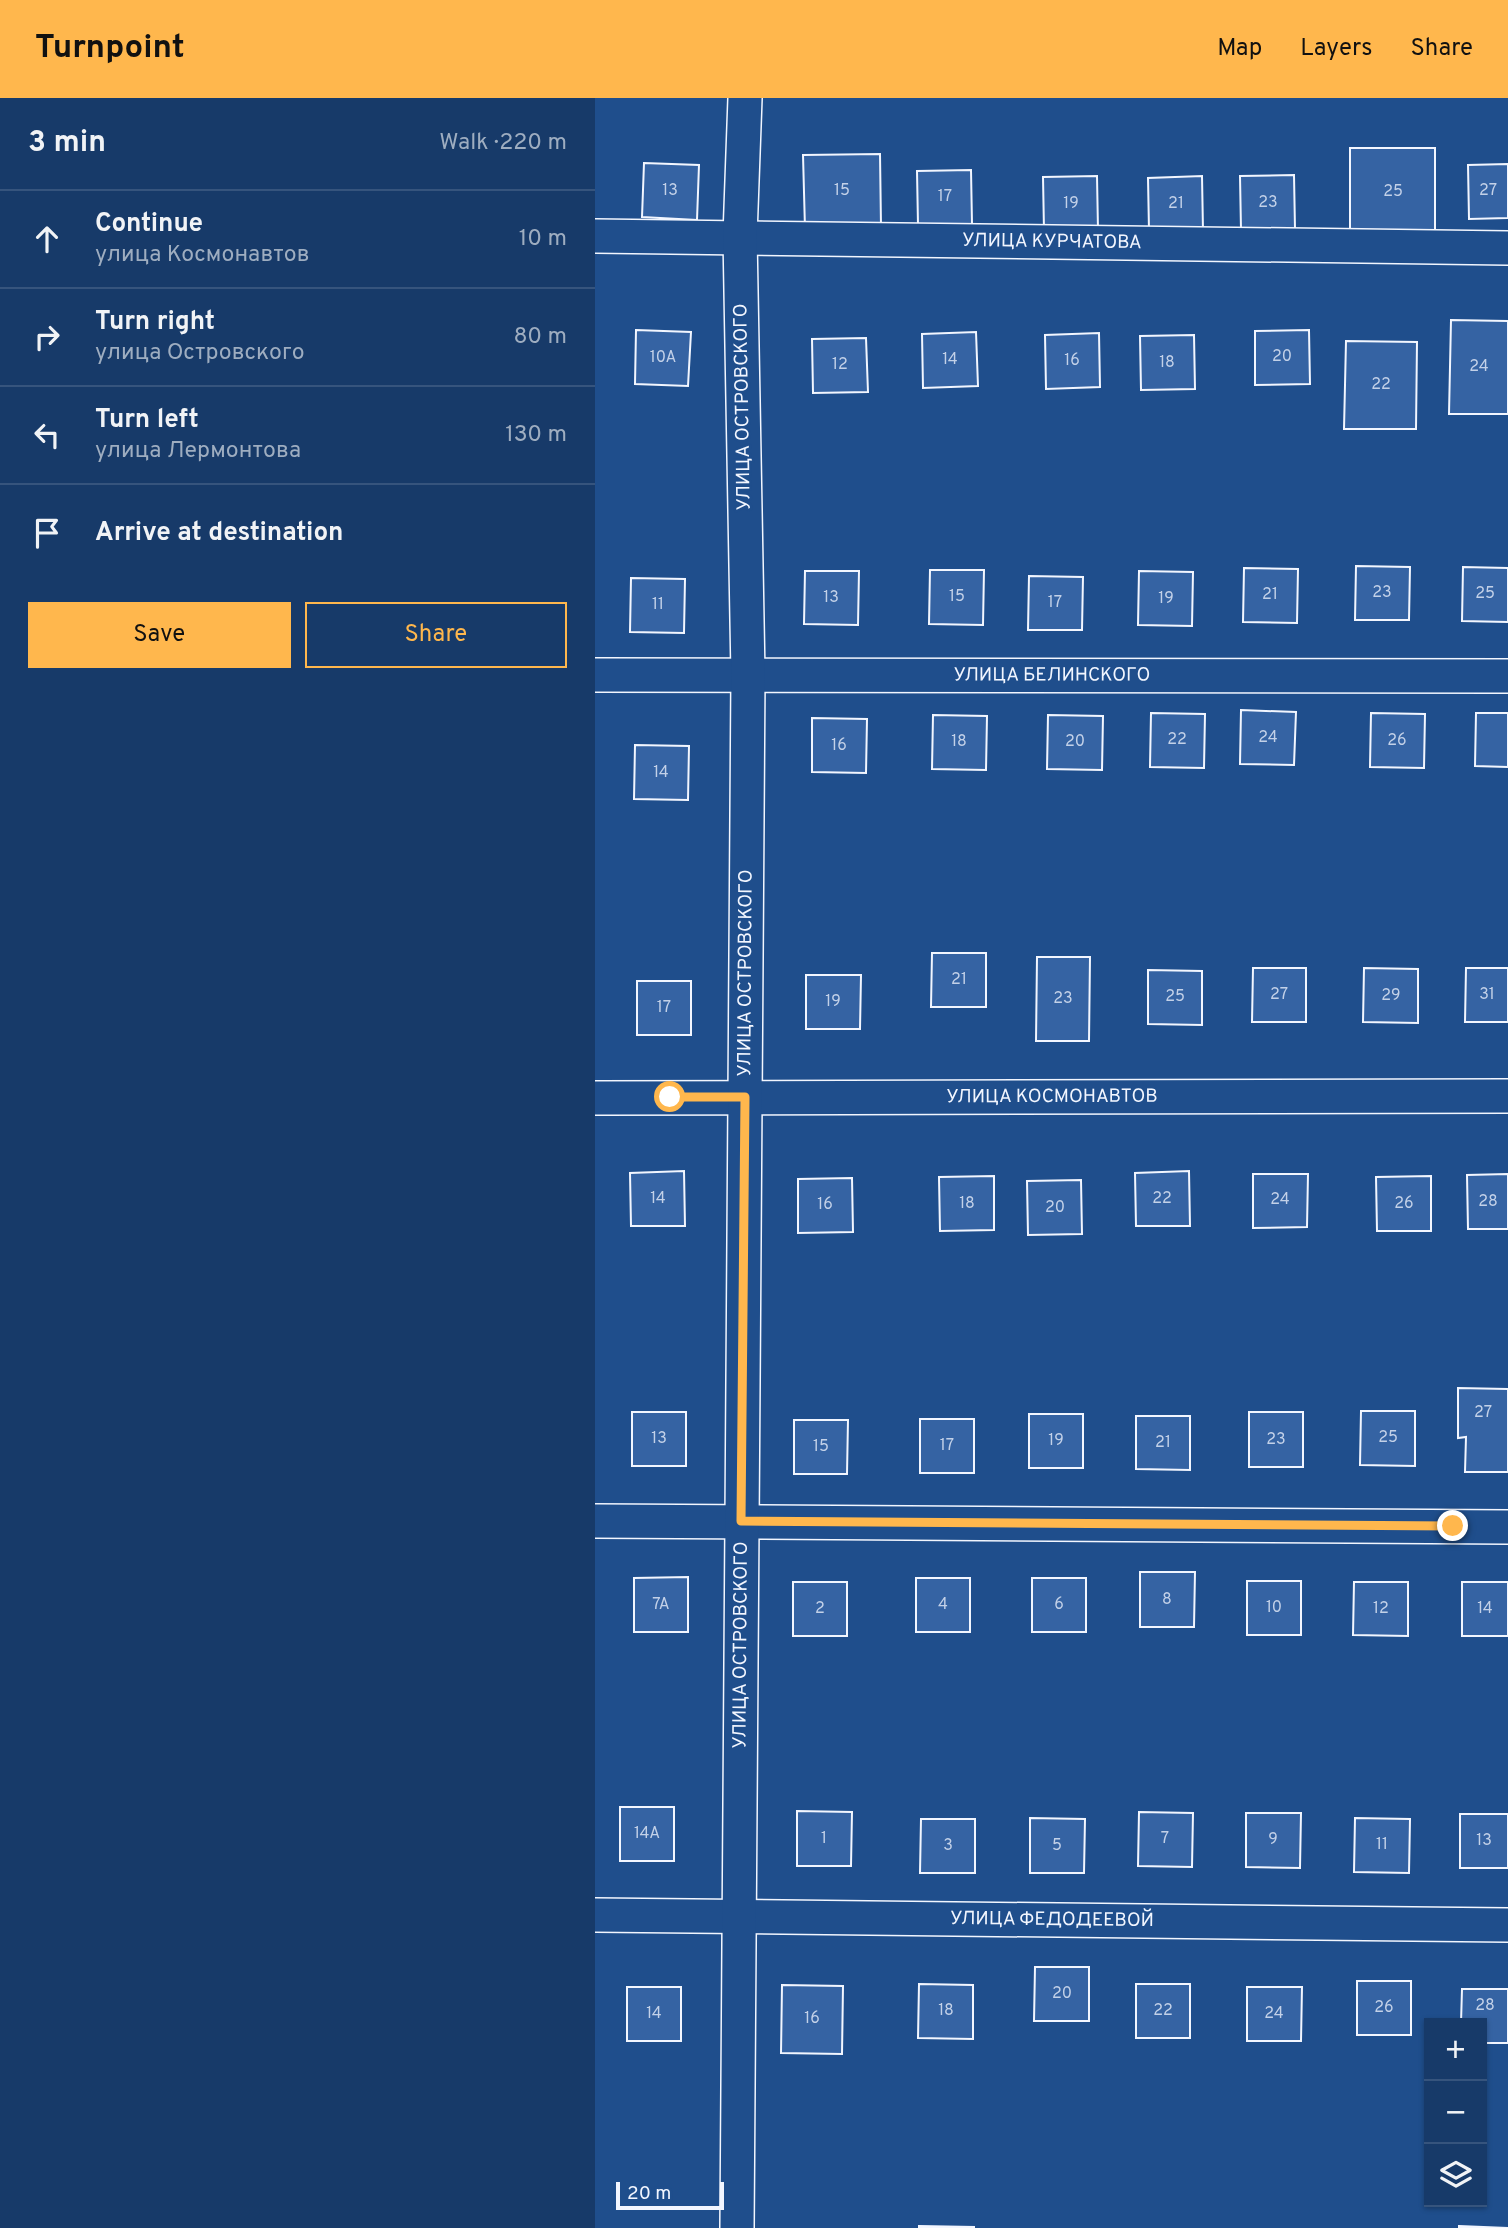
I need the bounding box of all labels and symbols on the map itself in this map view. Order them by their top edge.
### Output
house number: 13 [662,181,678,201]
house number: 15 [834,181,850,201]
house number: 27 [1479,181,1497,201]
house number: 25 [1383,182,1403,202]
house number: 17 [938,187,952,207]
house number: 23 [1258,193,1278,213]
house number: 19 [1063,194,1079,214]
house number: 21 [1168,194,1184,214]
street label: УЛИЦА КУРЧАТОВА [962,229,1142,255]
street label: УЛИЦА ОСТРОВСКОГО [729,303,757,511]
house number: 20 [1272,347,1292,367]
house number: 10А [650,348,676,368]
house number: 14 [942,350,958,370]
house number: 16 [1064,351,1080,371]
house number: 18 [1159,353,1175,373]
house number: 12 [832,355,848,375]
house number: 24 [1469,357,1489,377]
house number: 22 [1371,375,1391,395]
house number: 23 [1372,583,1392,603]
house number: 25 [1475,584,1495,604]
house number: 21 [1262,585,1278,605]
house number: 15 [949,587,965,607]
house number: 13 [823,588,839,608]
house number: 19 [1158,589,1174,609]
house number: 17 [1048,593,1062,613]
house number: 11 [652,595,664,615]
street label: УЛИЦА БЕЛИНСКОГО [953,663,1151,688]
house number: 24 [1258,728,1278,748]
house number: 22 [1167,730,1187,750]
house number: 26 [1387,731,1407,751]
house number: 18 [951,732,967,752]
house number: 20 [1065,732,1085,752]
house number: 16 [831,736,847,756]
house number: 14 [653,763,669,783]
street label: УЛИЦА ОСТРОВСКОГО [733,869,759,1077]
house number: 21 [951,970,967,990]
house number: 27 [1270,985,1288,1005]
house number: 31 [1479,985,1495,1005]
house number: 29 [1381,986,1401,1006]
house number: 25 [1165,987,1185,1007]
house number: 23 [1053,989,1073,1009]
house number: 19 [825,992,841,1012]
house number: 17 [657,998,671,1018]
route start [654,1081,685,1112]
street label: УЛИЦА КОСМОНАВТОВ [946,1085,1158,1109]
house number: 14 [650,1189,666,1209]
house number: 22 [1152,1189,1172,1209]
house number: 24 [1270,1190,1290,1210]
house number: 28 [1478,1192,1498,1212]
house number: 18 [959,1194,975,1214]
house number: 26 [1394,1194,1414,1214]
house number: 16 [817,1195,833,1215]
house number: 20 [1045,1198,1065,1218]
house number: 27 [1474,1403,1492,1423]
house number: 25 [1378,1428,1398,1448]
house number: 13 [651,1429,667,1449]
house number: 23 [1266,1430,1286,1450]
house number: 19 [1048,1431,1064,1451]
house number: 21 [1155,1433,1171,1453]
house number: 17 [940,1436,954,1456]
house number: 15 [813,1437,829,1457]
route end [1437,1510,1468,1541]
street label: УЛИЦА ОСТРОВСКОГО [728,1541,754,1749]
house number: 8 [1162,1590,1172,1610]
house number: 7А [652,1595,670,1615]
house number: 4 [938,1595,948,1615]
house number: 6 [1054,1595,1064,1615]
house number: 10 [1266,1598,1282,1618]
house number: 2 [815,1599,825,1619]
house number: 12 [1373,1599,1389,1619]
house number: 14 [1477,1599,1493,1619]
house number: 14А [634,1824,660,1844]
house number: 1 [821,1829,827,1849]
house number: 7 [1161,1829,1169,1849]
house number: 9 [1268,1830,1278,1850]
house number: 13 [1476,1831,1492,1851]
house number: 11 [1376,1835,1388,1855]
house number: 3 [943,1836,953,1856]
house number: 5 [1052,1836,1062,1856]
street label: УЛИЦА ФЕДОДЕЕВОЙ [950,1907,1154,1933]
house number: 20 [1052,1984,1072,2004]
house number: 28 [1475,1996,1495,2016]
house number: 26 [1374,1998,1394,2018]
house number: 18 [938,2001,954,2021]
house number: 22 [1153,2001,1173,2021]
house number: 14 [646,2004,662,2024]
house number: 24 [1264,2004,1284,2024]
house number: 16 [804,2009,820,2029]
scale bar [616,2179,725,2211]

